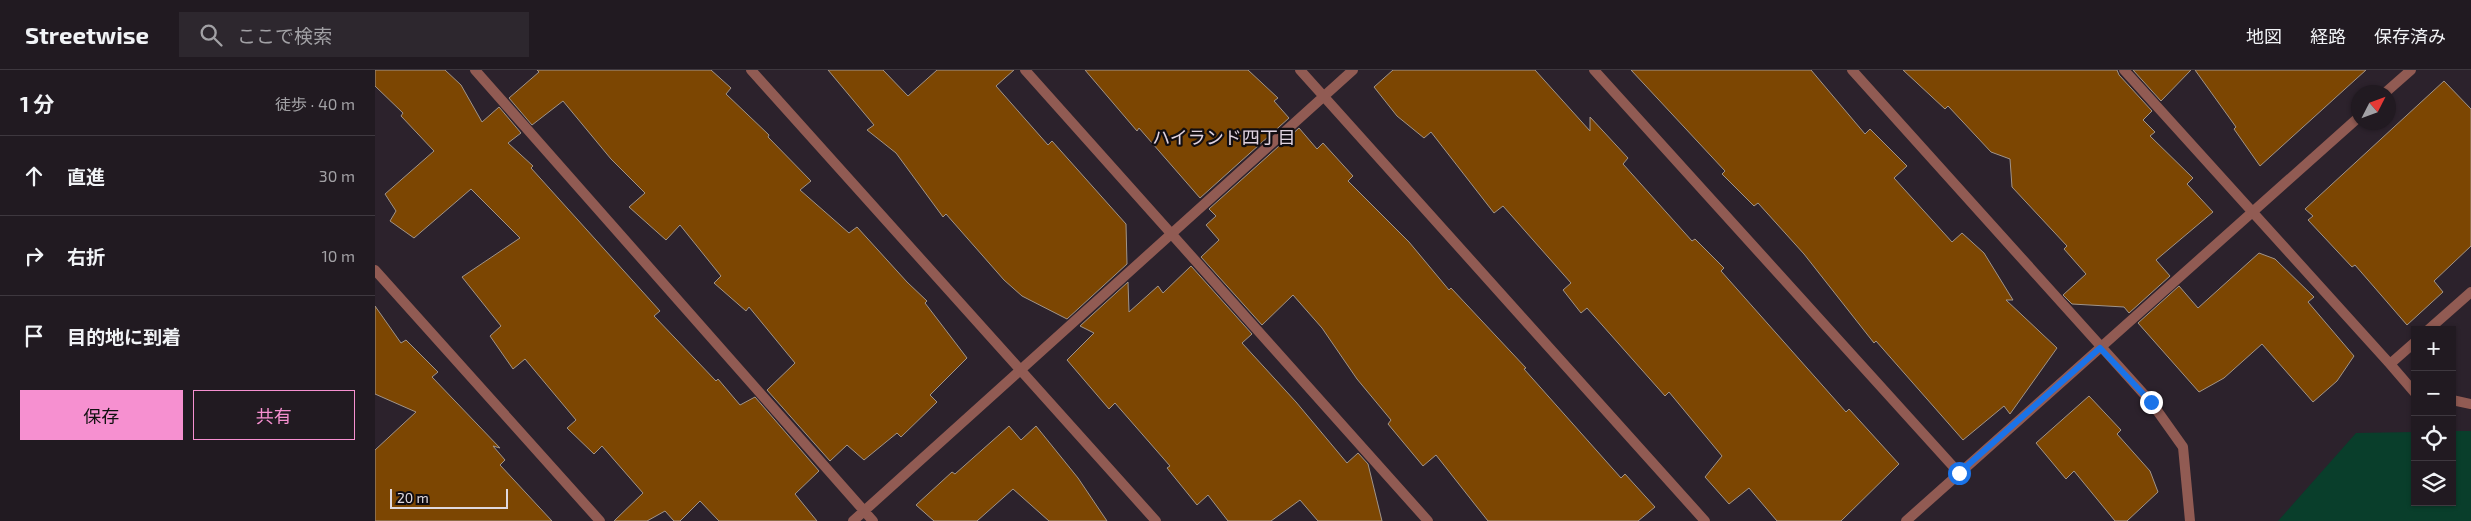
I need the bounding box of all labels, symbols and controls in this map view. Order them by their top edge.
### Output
search box [179,12,529,57]
text: Streetwise [25,20,149,49]
icon: search [197,21,225,49]
text: ここで検索 [237,24,332,47]
text: 地図 [2246,25,2282,47]
text: 経路 [2310,25,2346,47]
text: 保存済み [2374,25,2446,47]
north arrow [2351,85,2396,130]
text: 1 分 [20,91,55,116]
text: 徒歩 · 40 m [275,94,355,113]
district label: ハイランド四丁目 [1152,126,1296,148]
icon: ahead [20,162,48,190]
text: 直進 [67,165,105,188]
text: 30 m [319,166,355,185]
icon: right [20,242,48,270]
text: 右折 [67,245,105,268]
text: 10 m [321,246,355,265]
icon: arrive [20,322,48,350]
text: 目的地に到着 [67,325,181,348]
map controls [2411,326,2456,506]
button: + [2411,326,2456,371]
button: − [2411,371,2456,416]
button: 保存 [20,390,183,440]
button: 共有 [193,390,355,440]
route end [2140,391,2163,414]
button: locate [2411,416,2456,461]
button: layers [2411,461,2456,506]
route start [1948,462,1971,485]
scale bar [390,486,507,509]
text: 20 m [397,489,429,506]

